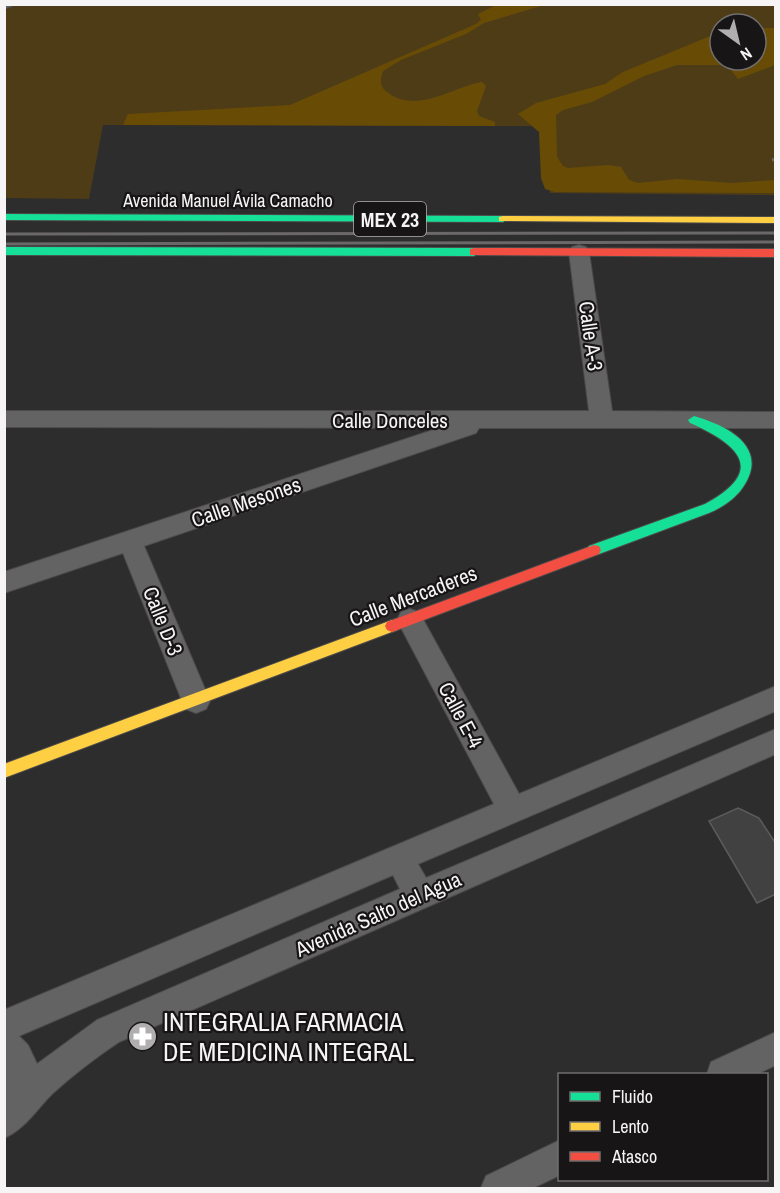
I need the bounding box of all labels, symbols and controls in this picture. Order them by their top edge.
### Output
north arrow [708,12,768,72]
text: N [736,43,756,66]
street label: Avenida Manuel Ávila Camacho [122,188,333,213]
road number: MEX 23 [354,202,426,236]
street label: Calle A-3 [572,299,610,373]
street label: Calle Donceles [332,406,448,435]
street label: Calle Mesones [187,470,305,534]
street label: Calle Mercaderes [345,558,481,634]
street label: Calle D-3 [136,582,190,660]
street label: Calle E-4 [432,677,491,753]
street label: Avenida Salto del Agua [290,864,466,964]
place label: INTEGRALIA FARMACIA DE MEDICINA INTEGRAL [163,1004,414,1069]
pharmacy icon: INTEGRALIA FARMACIA DE MEDICINA INTEGRAL [126,1020,158,1052]
legend [558,1073,768,1181]
text: Fluido [612,1084,653,1109]
text: Lento [612,1114,649,1139]
text: Atasco [611,1144,657,1169]

